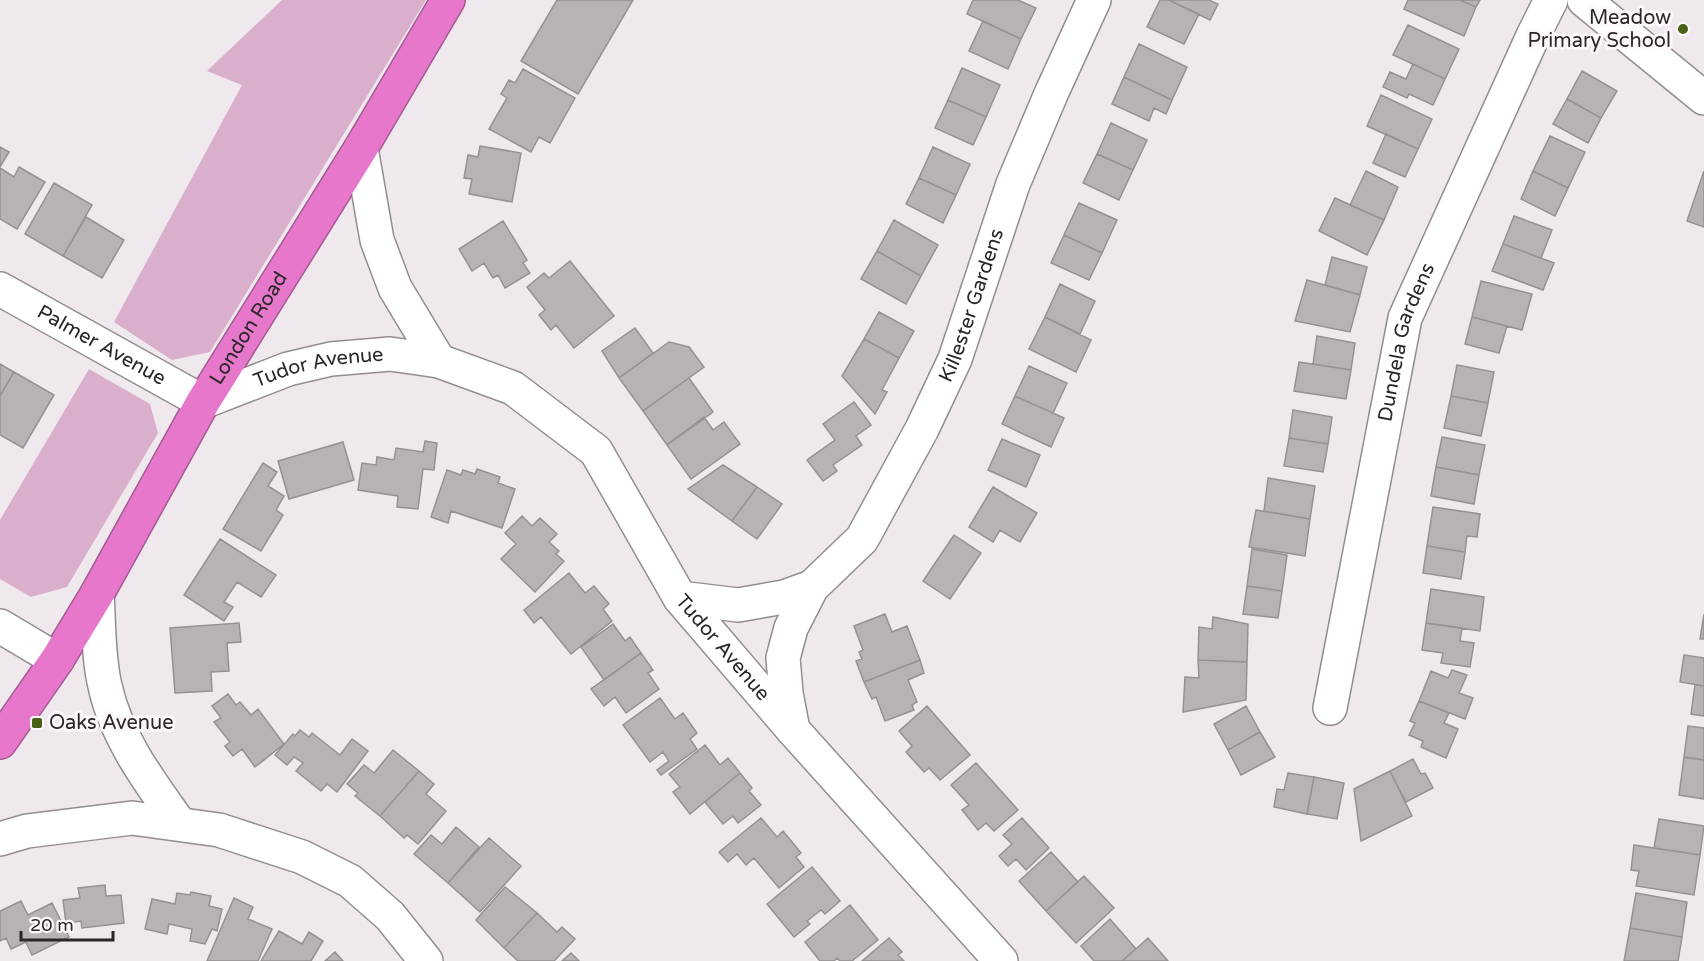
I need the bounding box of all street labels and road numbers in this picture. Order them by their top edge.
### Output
street label: Killester Gardens [934,226,1009,386]
street label: Dundela Gardens [1373,259,1440,424]
street label: London Road [205,268,293,389]
street label: Palmer Avenue [33,300,170,391]
street label: Tudor Avenue [250,343,384,393]
street label: Tudor Avenue [670,590,775,706]

